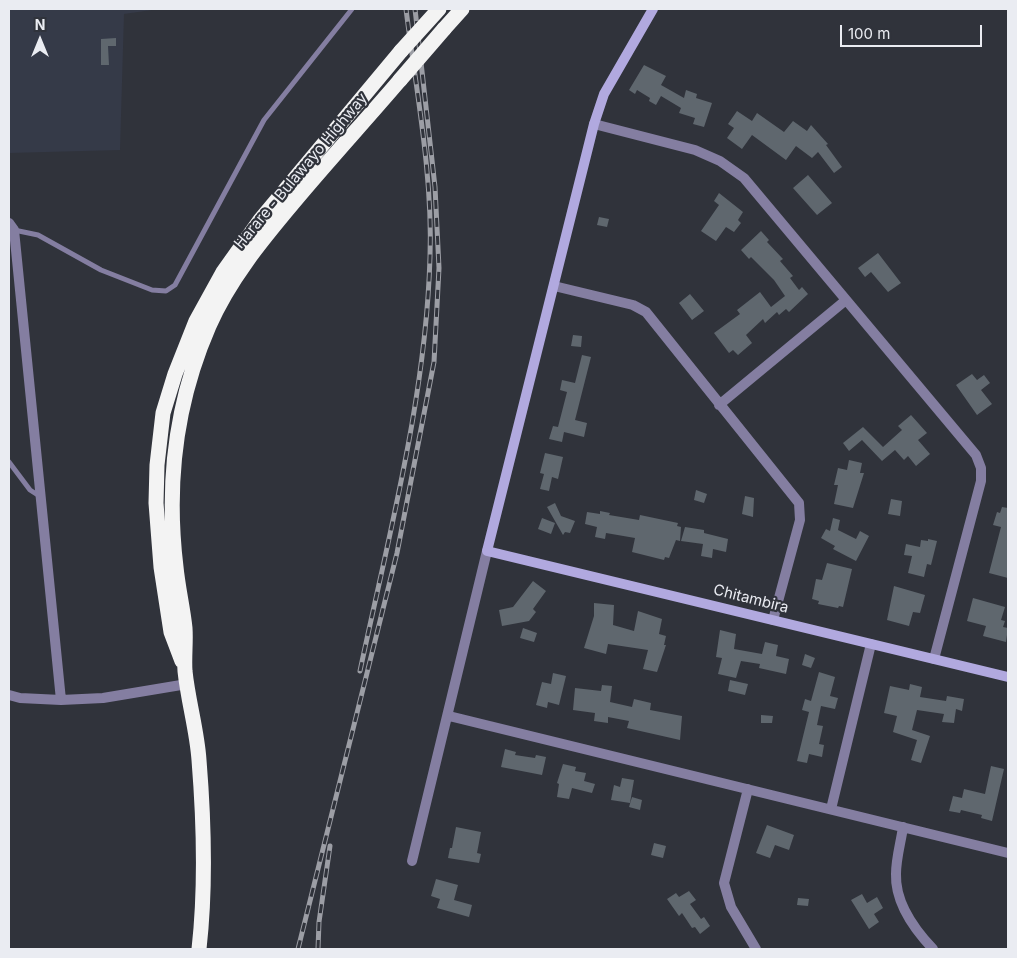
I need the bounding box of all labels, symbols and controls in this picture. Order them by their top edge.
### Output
north arrow [15,15,65,65]
scale bar [842,15,984,47]
text: N [35,16,45,33]
text: 100 m [848,24,890,43]
street label: Harare - Bulawayo Highway [231,90,371,252]
street label: Chitambira [712,581,790,617]

